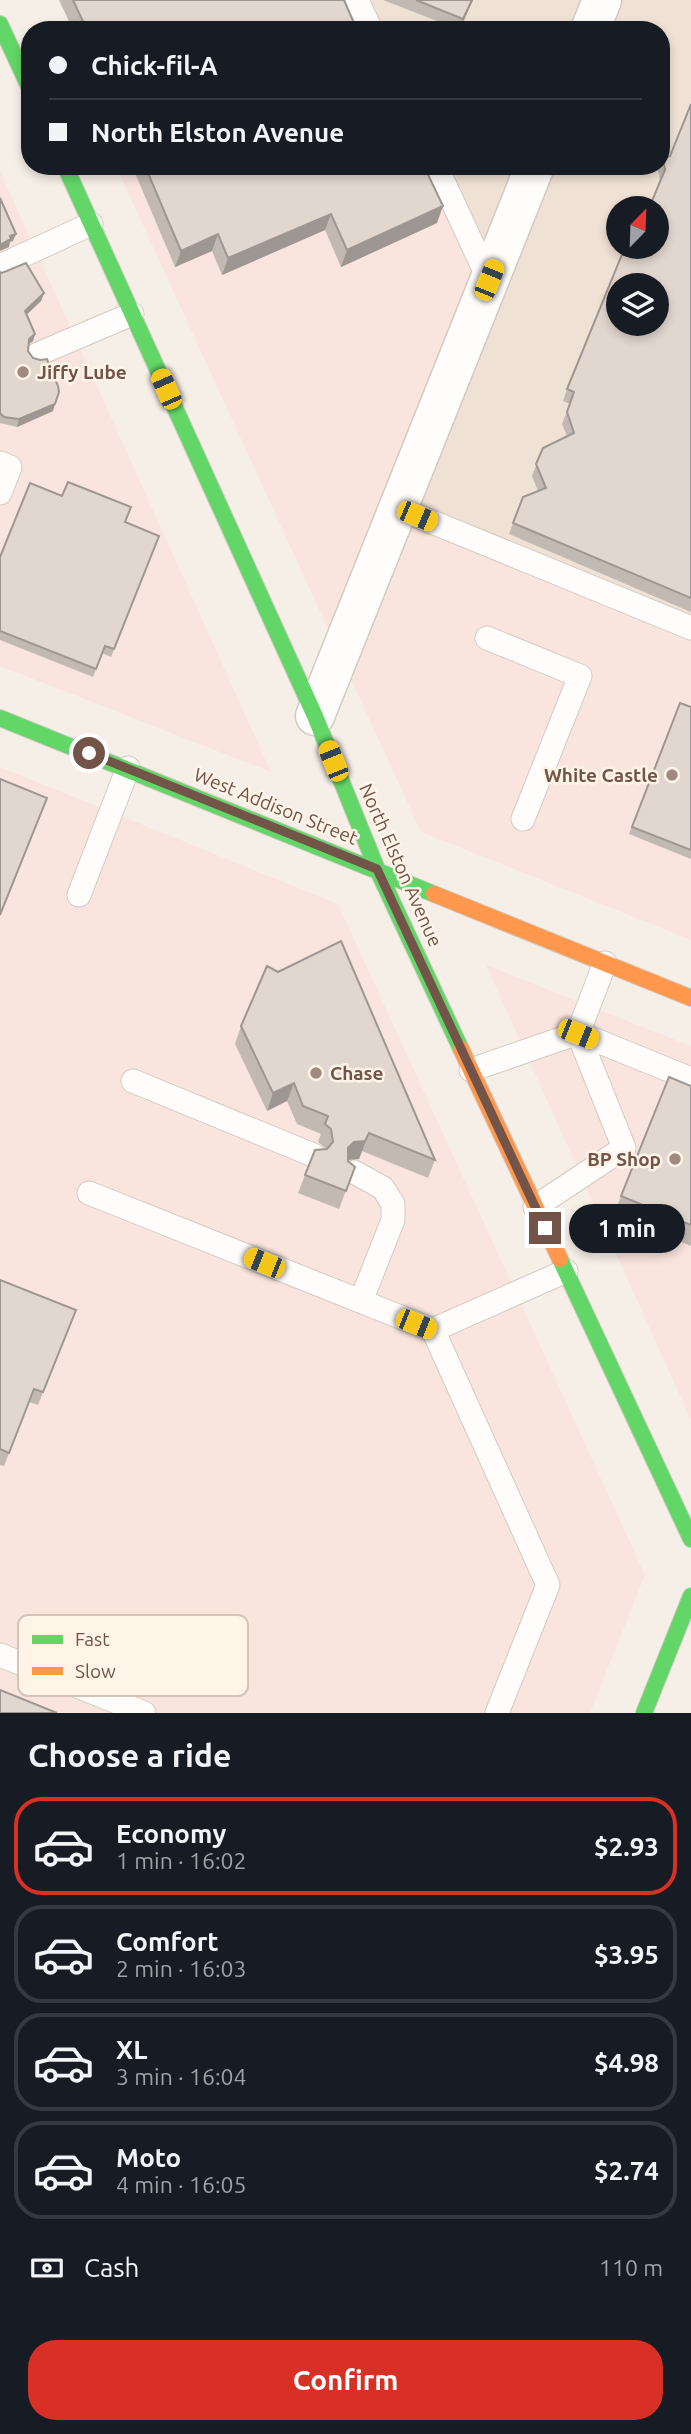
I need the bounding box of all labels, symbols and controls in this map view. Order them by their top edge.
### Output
text: Chick-fil-A [91,51,218,80]
text: North Elston Avenue [91,118,344,147]
north arrow [606,196,668,259]
map controls [606,196,669,336]
car [472,257,507,303]
button: layers [606,273,669,336]
place label: Jiffy Lube [37,361,127,383]
marker: Jiffy Lube [15,364,31,380]
car [148,366,185,412]
car [394,498,441,534]
route start [73,737,105,769]
car [316,738,351,784]
street label: West Addison Street [191,763,362,849]
place label: White Castle [544,764,658,786]
marker: White Castle [664,767,680,783]
street label: North Elston Avenue [355,780,447,950]
car [555,1016,602,1052]
place label: Chase [330,1062,384,1084]
marker: Chase [308,1065,324,1081]
place label: BP Shop [587,1148,661,1170]
marker: BP Shop [667,1151,683,1167]
callout: 1 min [570,1204,685,1252]
route end [529,1212,561,1244]
text: 1 min [598,1216,656,1241]
car [241,1245,288,1281]
car [393,1306,440,1342]
legend [18,1615,248,1696]
text: Fast [75,1628,110,1650]
text: Slow [75,1660,116,1682]
text: Choose a ride [28,1737,231,1773]
icon: car [32,1815,95,1878]
text: Economy [116,1819,226,1848]
text: $2.93 [594,1832,659,1861]
text: 1 min · 16:02 [116,1848,247,1873]
icon: car [32,1923,95,1986]
text: Comfort [116,1927,219,1956]
text: $3.95 [594,1940,659,1969]
text: 2 min · 16:03 [116,1956,247,1981]
icon: car [32,2031,95,2094]
text: XL [116,2035,147,2064]
text: $4.98 [594,2048,659,2077]
text: 3 min · 16:04 [116,2064,247,2089]
icon: car [32,2139,95,2202]
text: Moto [116,2143,181,2172]
text: $2.74 [594,2156,659,2185]
text: 4 min · 16:05 [116,2172,247,2197]
icon: cash [28,2249,66,2287]
text: Cash [84,2253,139,2282]
text: 110 m [599,2255,663,2280]
button: Confirm [28,2340,663,2420]

